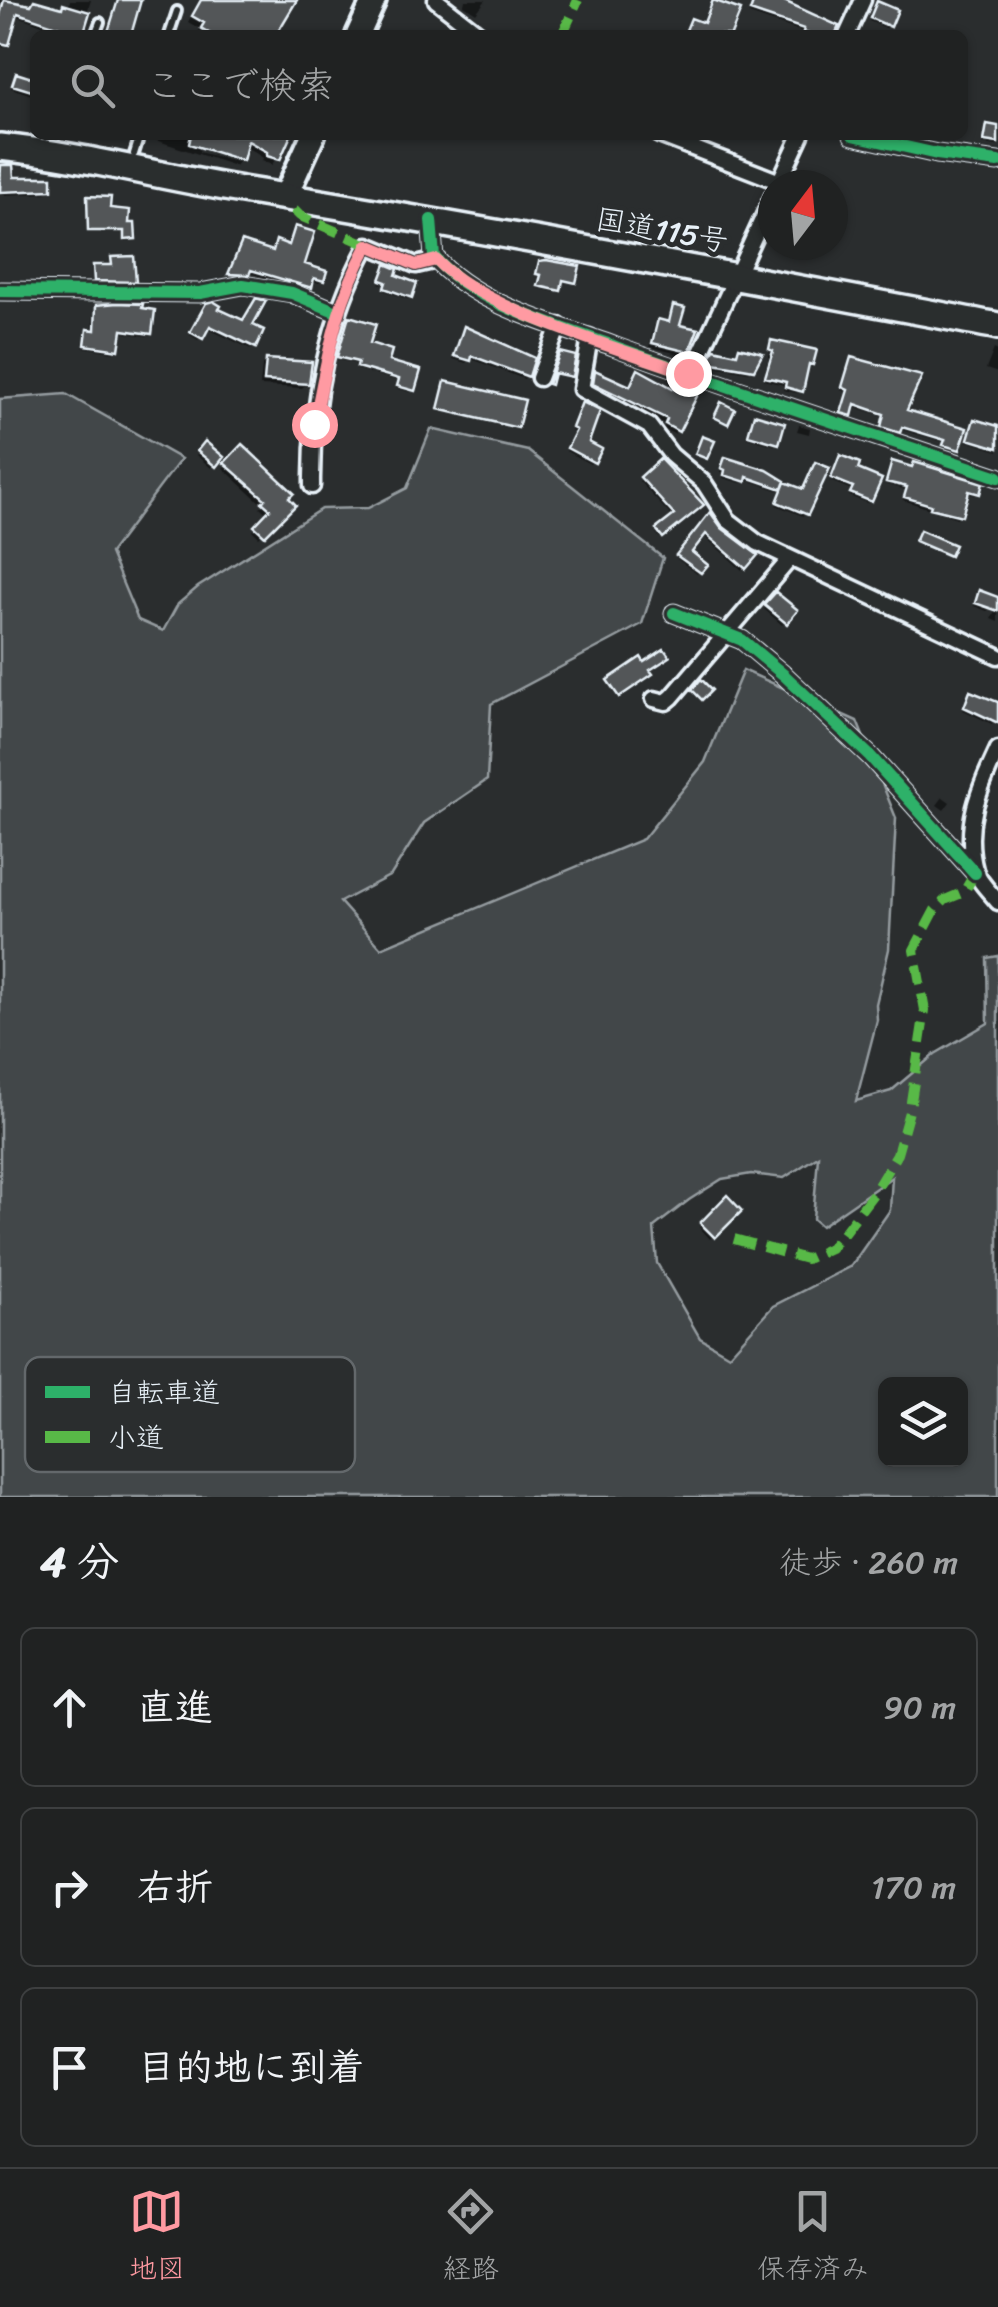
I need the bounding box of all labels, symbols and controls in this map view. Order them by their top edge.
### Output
search box [30,30,968,140]
text: ここで検索 [145,52,335,119]
icon: search [65,58,120,113]
north arrow [758,170,848,260]
street label: 国道115号 [591,192,733,268]
route end [666,351,712,397]
route start [292,402,338,448]
legend [25,1357,355,1472]
text: 自転車道 [108,1368,220,1417]
map controls [878,1377,968,1467]
button: layers [878,1377,968,1467]
text: 小道 [108,1413,164,1462]
text: 4 分 [40,1525,119,1599]
text: 徒歩 · 260 m [779,1534,958,1591]
text: 直進 [137,1674,213,1741]
text: 90 m [883,1679,956,1736]
icon: ahead [42,1680,97,1735]
text: 右折 [137,1854,213,1921]
text: 170 m [871,1859,956,1916]
icon: right [42,1860,97,1915]
text: 目的地に到着 [137,2034,365,2101]
icon: arrive [42,2040,97,2095]
tab: 地図 [129,2184,185,2293]
tab: 経路 [443,2184,499,2293]
tab: 保存済み [757,2184,869,2293]

